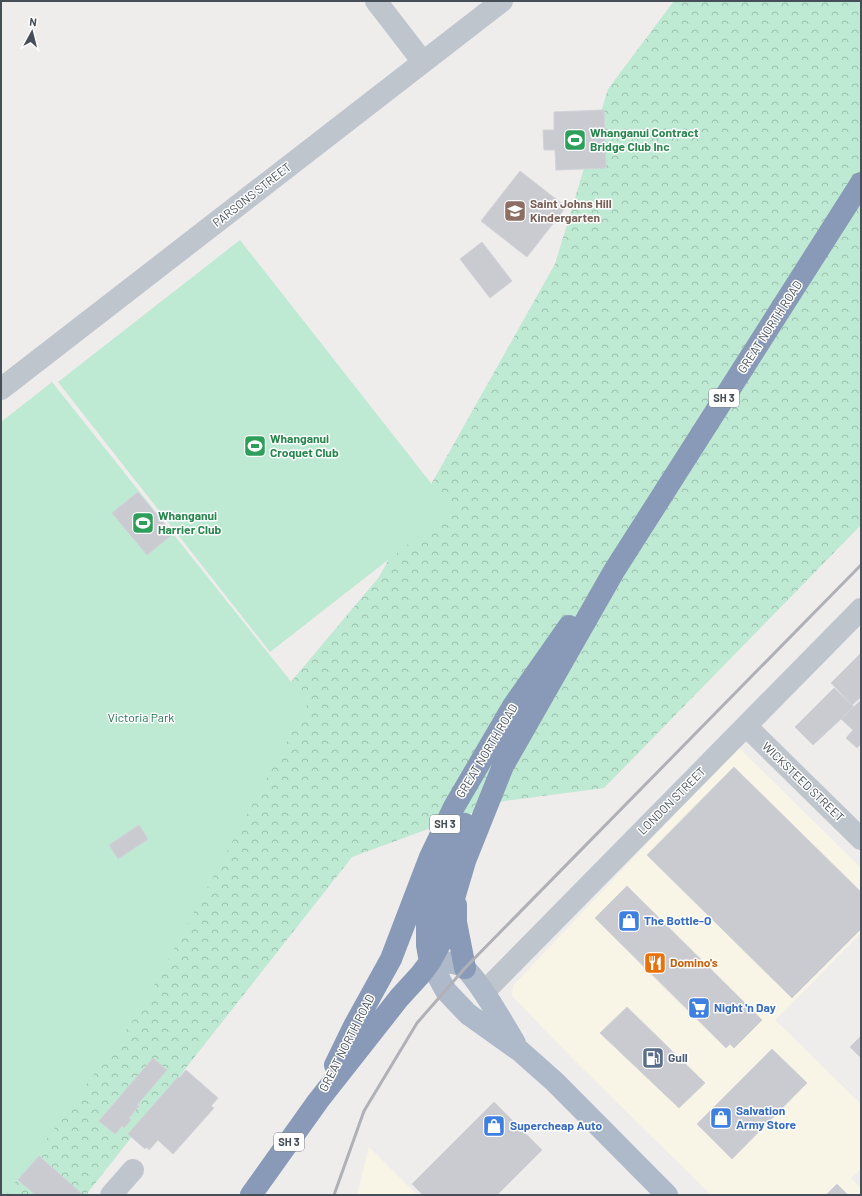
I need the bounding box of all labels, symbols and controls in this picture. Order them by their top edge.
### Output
north arrow [12,12,52,52]
text: N [29,15,38,28]
place label: Whanganui Contract Bridge Club Inc [590,125,699,153]
sports icon: Whanganui Contract Bridge Club Inc [562,127,588,153]
street label: PARSONS STREET [209,159,294,229]
place label: Saint Johns Hill Kindergarten [530,196,612,224]
school or university icon: Saint Johns Hill Kindergarten [502,198,528,224]
street label: GREAT NORTH ROAD [734,278,804,375]
road number: SH 3 [709,389,739,407]
place label: Whanganui Croquet Club [270,431,339,459]
sports icon: Whanganui Croquet Club [242,433,268,459]
place label: Whanganui Harrier Club [158,508,221,536]
sports icon: Whanganui Harrier Club [130,510,156,536]
street label: GREAT NORTH ROAD [453,701,520,800]
park label: Victoria Park [108,710,174,724]
street label: WICKSTEED STREET [760,739,848,824]
street label: LONDON STREET [635,763,708,837]
road number: SH 3 [430,815,460,833]
shop icon: The Bottle-O [616,908,642,934]
place label: The Bottle-O [644,913,711,927]
restaurant icon: Domino's [642,950,668,976]
place label: Domino's [670,955,718,969]
street label: GREAT NORTH ROAD [316,992,377,1093]
supermarket icon: Night 'n Day [686,995,712,1021]
place label: Night 'n Day [714,1000,776,1014]
fuel station icon: Gull [640,1045,666,1071]
place label: Gull [668,1050,688,1064]
place label: Salvation Army Store [736,1103,797,1131]
shop icon: Salvation Army Store [708,1105,734,1131]
shop icon: Supercheap Auto [481,1113,507,1139]
place label: Supercheap Auto [510,1118,603,1132]
road number: SH 3 [274,1133,304,1151]

